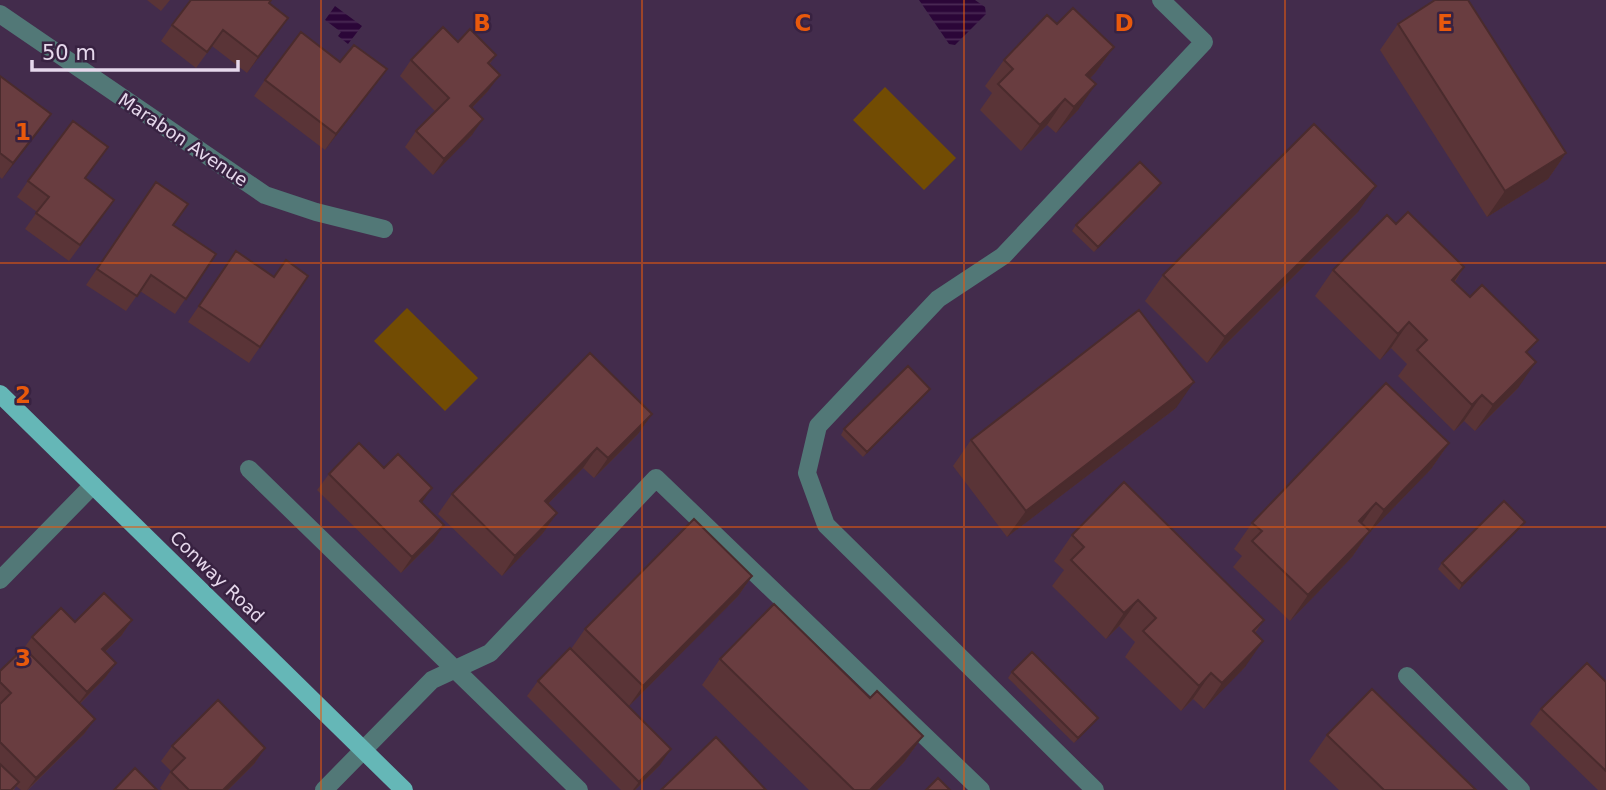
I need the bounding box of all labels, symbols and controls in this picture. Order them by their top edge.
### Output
text: B [473,10,491,36]
text: C [795,10,811,36]
text: D [1114,10,1134,36]
text: E [1437,10,1453,36]
scale bar [32,28,238,72]
text: 50 m [42,41,96,65]
street label: Marabon Avenue [115,89,252,191]
text: 1 [15,119,31,145]
text: 2 [15,382,31,408]
street label: Conway Road [166,527,269,627]
text: 3 [15,645,31,671]

